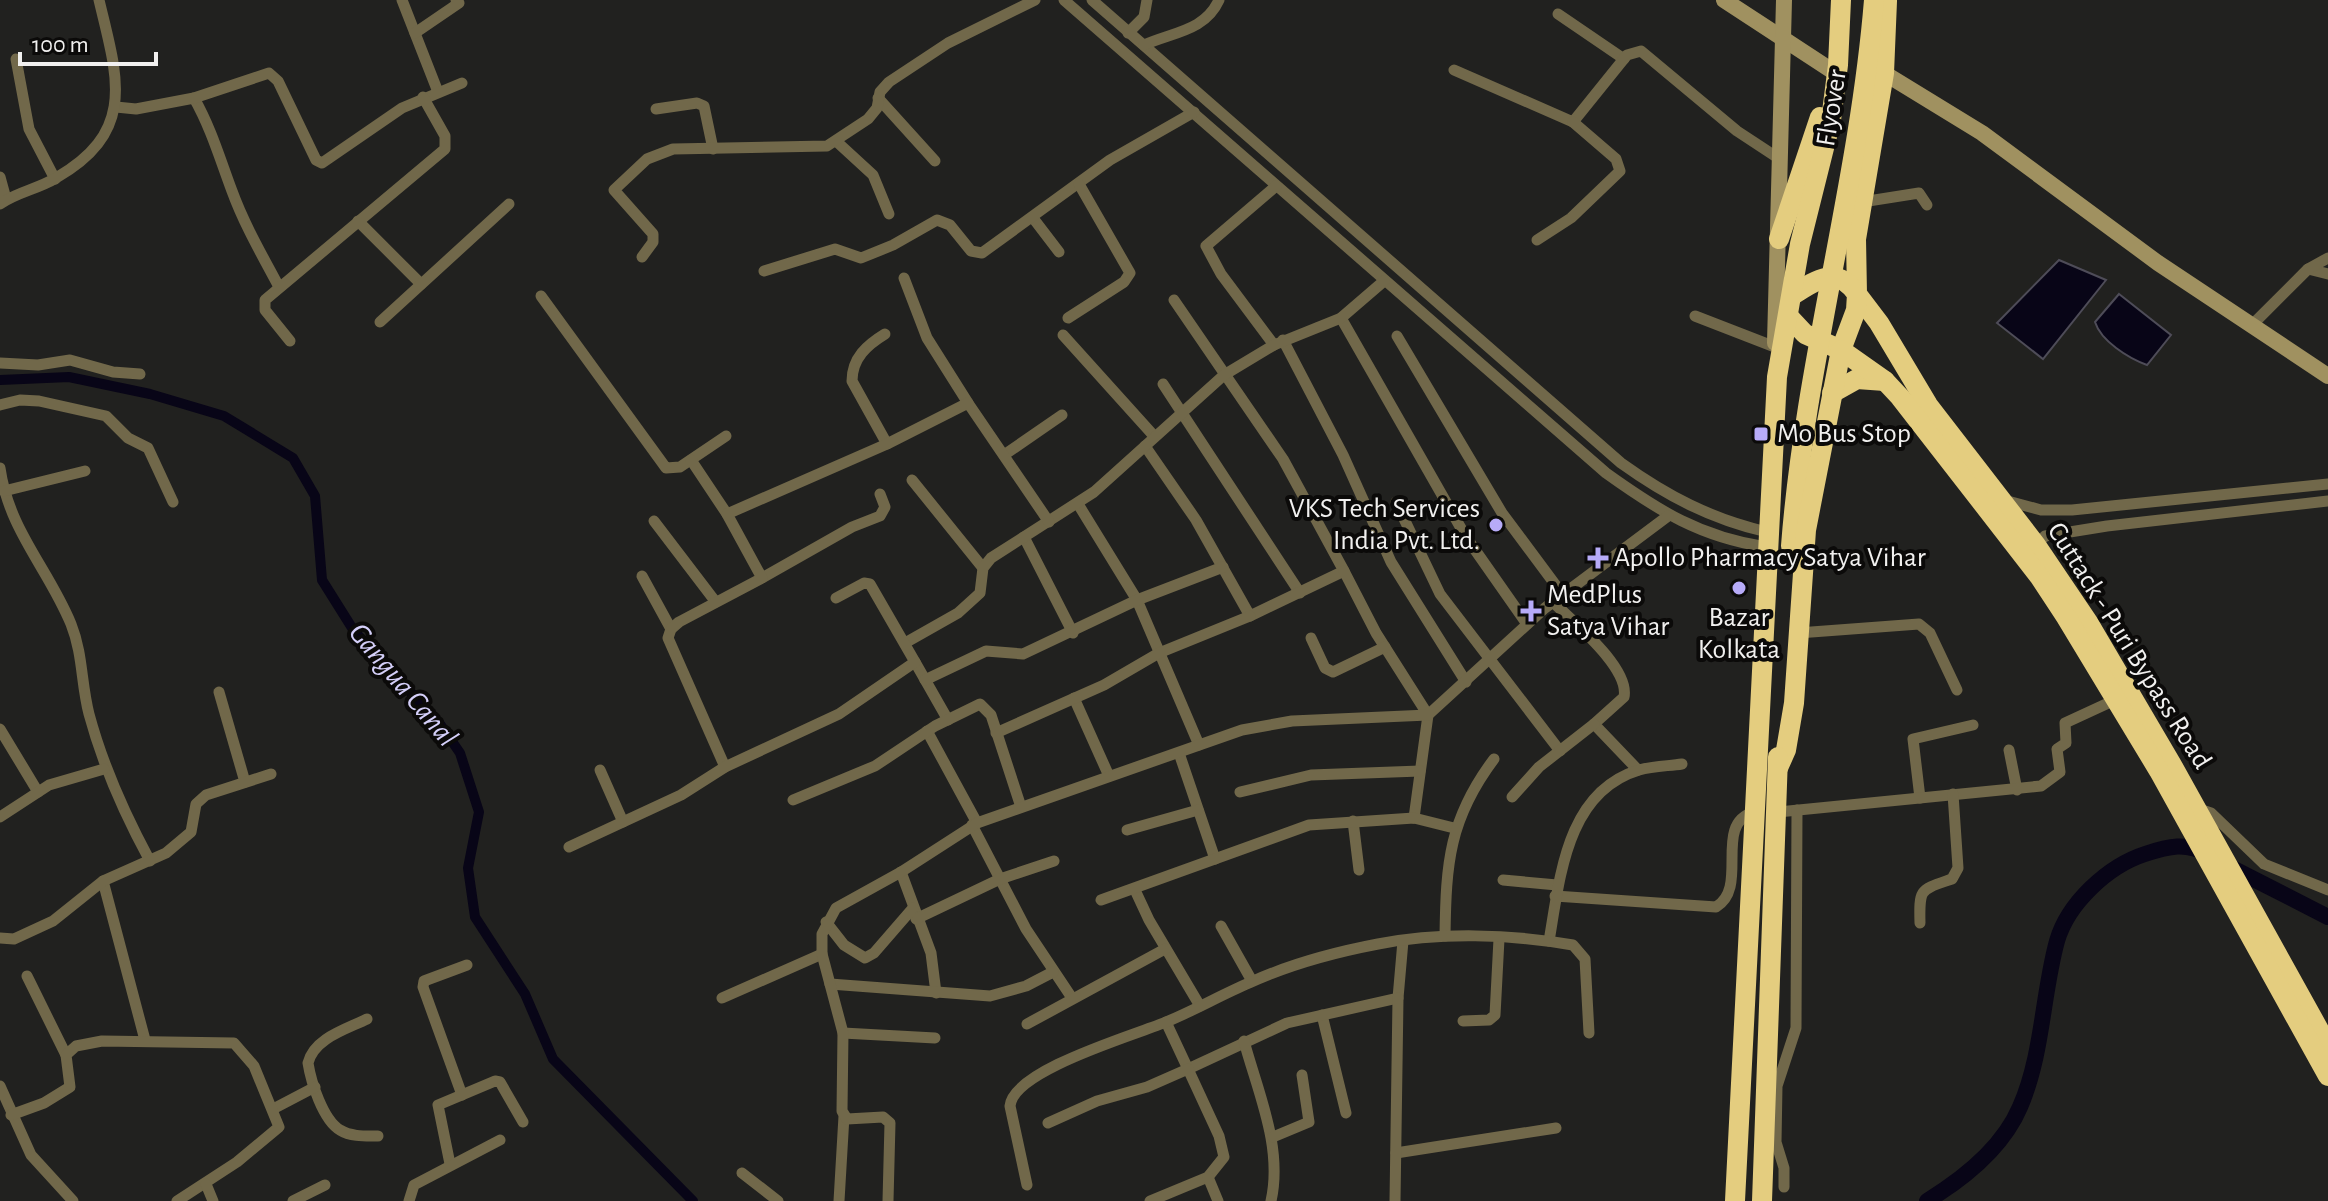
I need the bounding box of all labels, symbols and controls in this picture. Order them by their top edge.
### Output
scale bar [20,16,156,66]
text: 100 m [32,33,89,57]
street label: Flyover [1812,68,1852,148]
place label: Mo Bus Stop [1777,420,1911,448]
marker: Mo Bus Stop [1752,425,1770,443]
place label: VKS Tech Services India Pvt. Ltd. [1289,495,1480,555]
marker: VKS Tech Services India Pvt. Ltd. [1487,516,1505,534]
street label: Cuttack - Puri Bypass Road [2042,518,2216,774]
place label: Apollo Pharmacy Satya Vihar [1614,544,1926,572]
marker: Apollo Pharmacy Satya Vihar [1589,549,1607,567]
marker: Bazar Kolkata [1730,579,1748,597]
place label: MedPlus Satya Vihar [1547,581,1669,641]
marker: MedPlus Satya Vihar [1522,602,1540,620]
place label: Bazar Kolkata [1698,604,1780,664]
water label: Gangua Canal [343,618,463,752]

